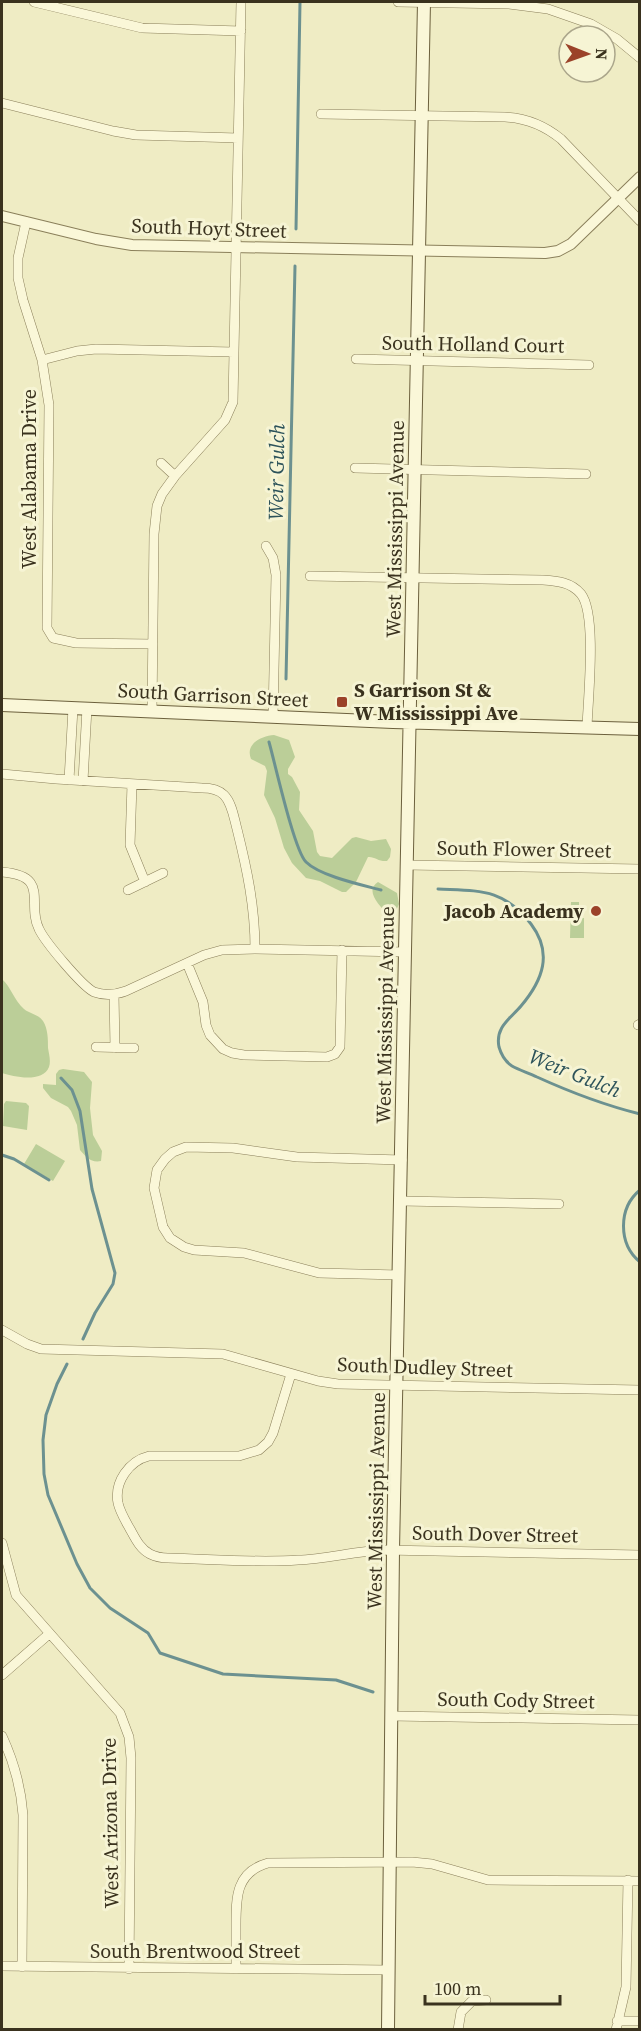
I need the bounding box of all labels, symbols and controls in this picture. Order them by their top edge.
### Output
north arrow [557,24,617,84]
text: N [591,48,613,61]
street label: South Hoyt Street [131,211,288,245]
street label: South Holland Court [382,328,565,360]
street label: West Alabama Drive [15,389,43,569]
street label: West Mississippi Avenue [379,420,411,638]
water label: Weir Gulch [261,423,291,521]
street label: South Garrison Street [117,676,309,714]
place label: S Garrison St & W Mississippi Ave [354,676,518,727]
marker: S Garrison St & W Mississippi Ave [335,695,349,709]
street label: South Flower Street [437,833,612,865]
place label: Jacob Academy [442,897,584,925]
marker: Jacob Academy [589,904,603,918]
street label: West Mississippi Avenue [369,906,401,1124]
water label: Weir Gulch [525,1041,626,1105]
street label: South Dudley Street [337,1350,514,1384]
street label: West Mississippi Avenue [360,1392,392,1610]
street label: South Dover Street [412,1519,579,1549]
street label: South Cody Street [437,1685,595,1715]
street label: West Arizona Drive [95,1737,125,1909]
street label: South Brentwood Street [90,1937,301,1965]
scale bar [425,1968,560,2006]
text: 100 m [434,1976,481,2001]

